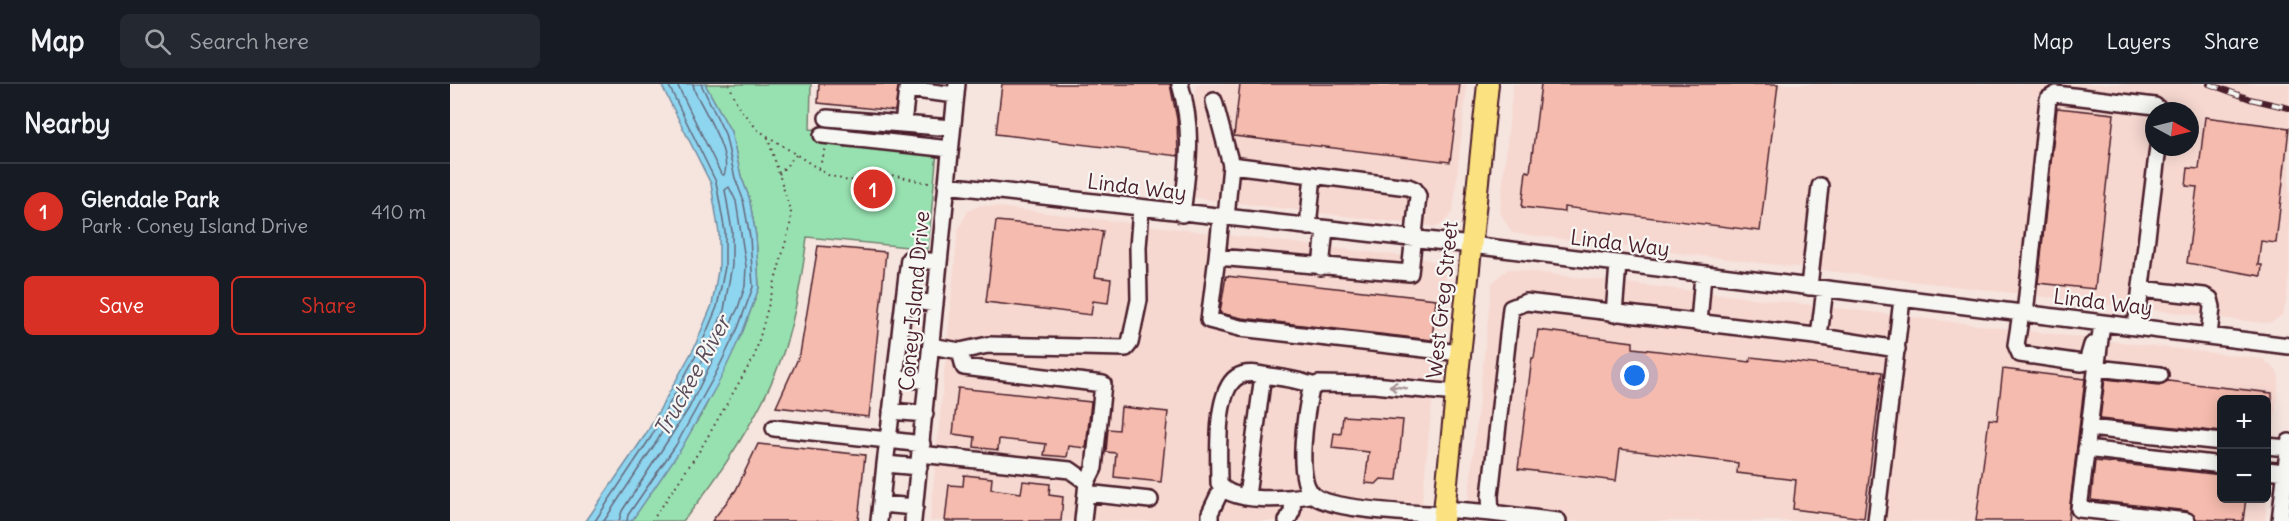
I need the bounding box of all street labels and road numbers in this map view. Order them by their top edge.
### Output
street label: Linda Way [1086,168,1188,206]
street label: Coney Island Drive [893,210,935,392]
street label: West Greg Street [1420,220,1464,380]
street label: Linda Way [1569,224,1671,262]
street label: Linda Way [2052,283,2154,321]

